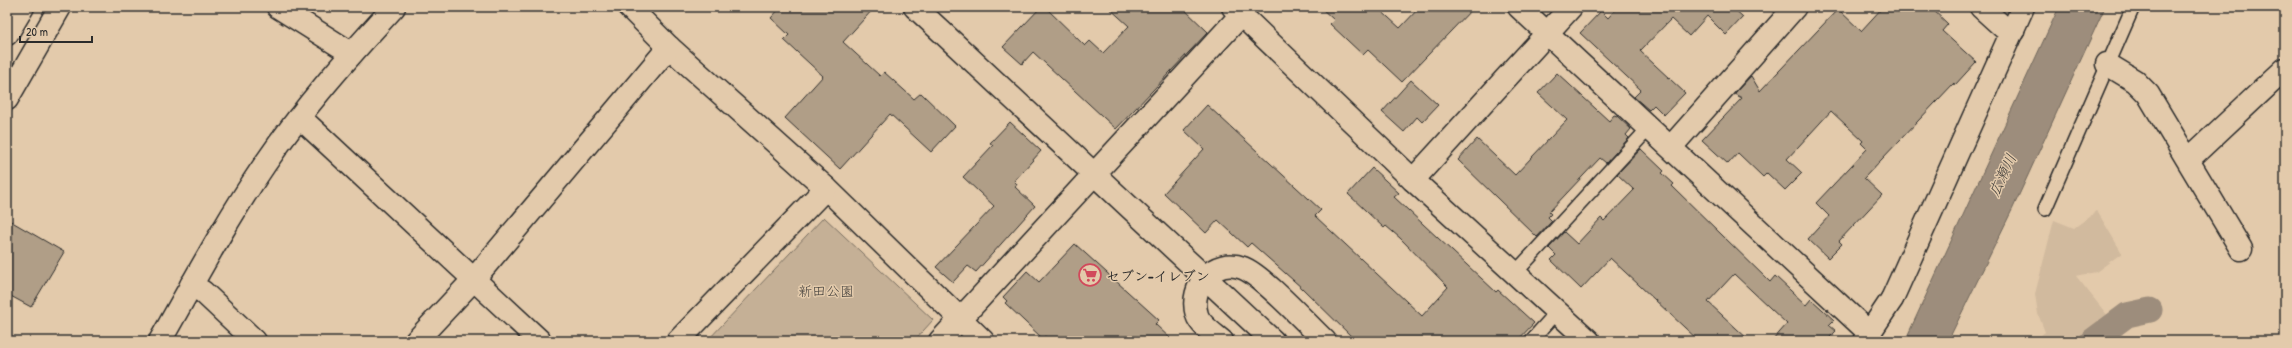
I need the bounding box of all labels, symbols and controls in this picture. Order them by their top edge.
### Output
scale bar [20,18,92,44]
text: 20 m [26,23,48,40]
water label: 広瀬川 [1983,150,2021,200]
supermarket icon: セブン-イレブン [1077,262,1103,288]
place label: セブン-イレブン [1106,266,1210,285]
park label: 新田公園 [798,281,854,300]

